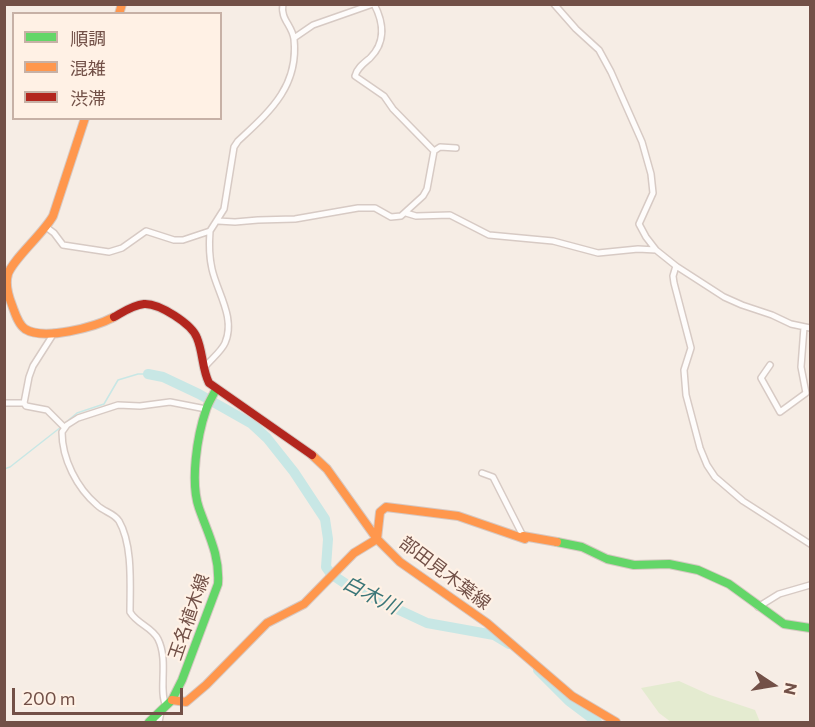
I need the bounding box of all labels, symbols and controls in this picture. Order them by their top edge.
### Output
legend [12,12,222,120]
text: 順調 [70,27,106,49]
text: 混雑 [70,57,106,79]
text: 渋滞 [70,87,106,109]
street label: 部田見木葉線 [395,532,495,614]
street label: 玉名植木線 [164,571,214,663]
water label: 白木川 [339,571,403,619]
north arrow [743,655,803,715]
scale bar [15,676,186,714]
text: N [781,681,802,697]
text: 200 m [23,687,76,709]

